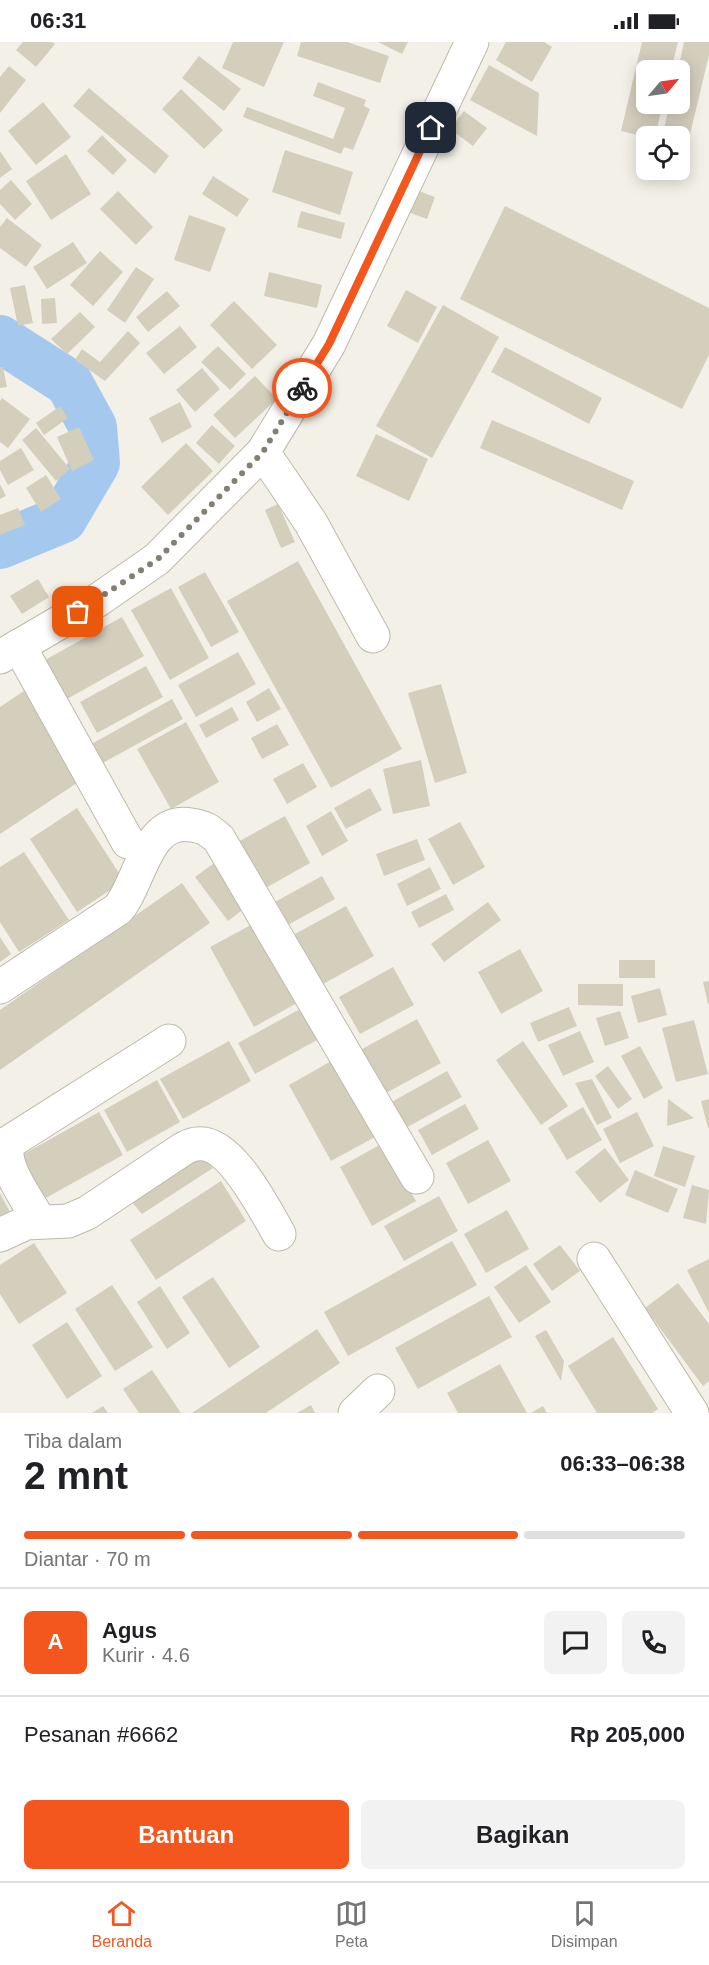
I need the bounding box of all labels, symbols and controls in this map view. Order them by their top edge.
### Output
text: 06:31 [30,8,86,33]
north arrow [636,60,690,114]
map controls [636,60,690,180]
pin [405,102,456,153]
icon: home [414,111,447,144]
button: locate [636,126,690,180]
courier [272,358,332,418]
icon: bike [286,372,319,405]
pin [52,586,103,637]
icon: bag [61,595,94,628]
text: Tiba dalam [24,1430,122,1452]
text: 06:33–06:38 [560,1451,685,1476]
text: 2 mnt [24,1454,128,1497]
text: Diantar · 70 m [24,1548,151,1570]
button: chat [544,1611,607,1674]
button: phone [622,1611,685,1674]
text: Agus [102,1618,157,1643]
text: A [48,1629,63,1654]
text: Kurir · 4.6 [102,1644,190,1666]
text: Pesanan #6662 [24,1722,178,1747]
text: Rp 205,000 [570,1722,685,1747]
button: Bantuan [24,1800,349,1869]
button: Bagikan [361,1800,685,1869]
tab: Beranda [91,1897,152,1951]
tab: Peta [335,1897,368,1951]
tab: Disimpan [551,1897,618,1951]

